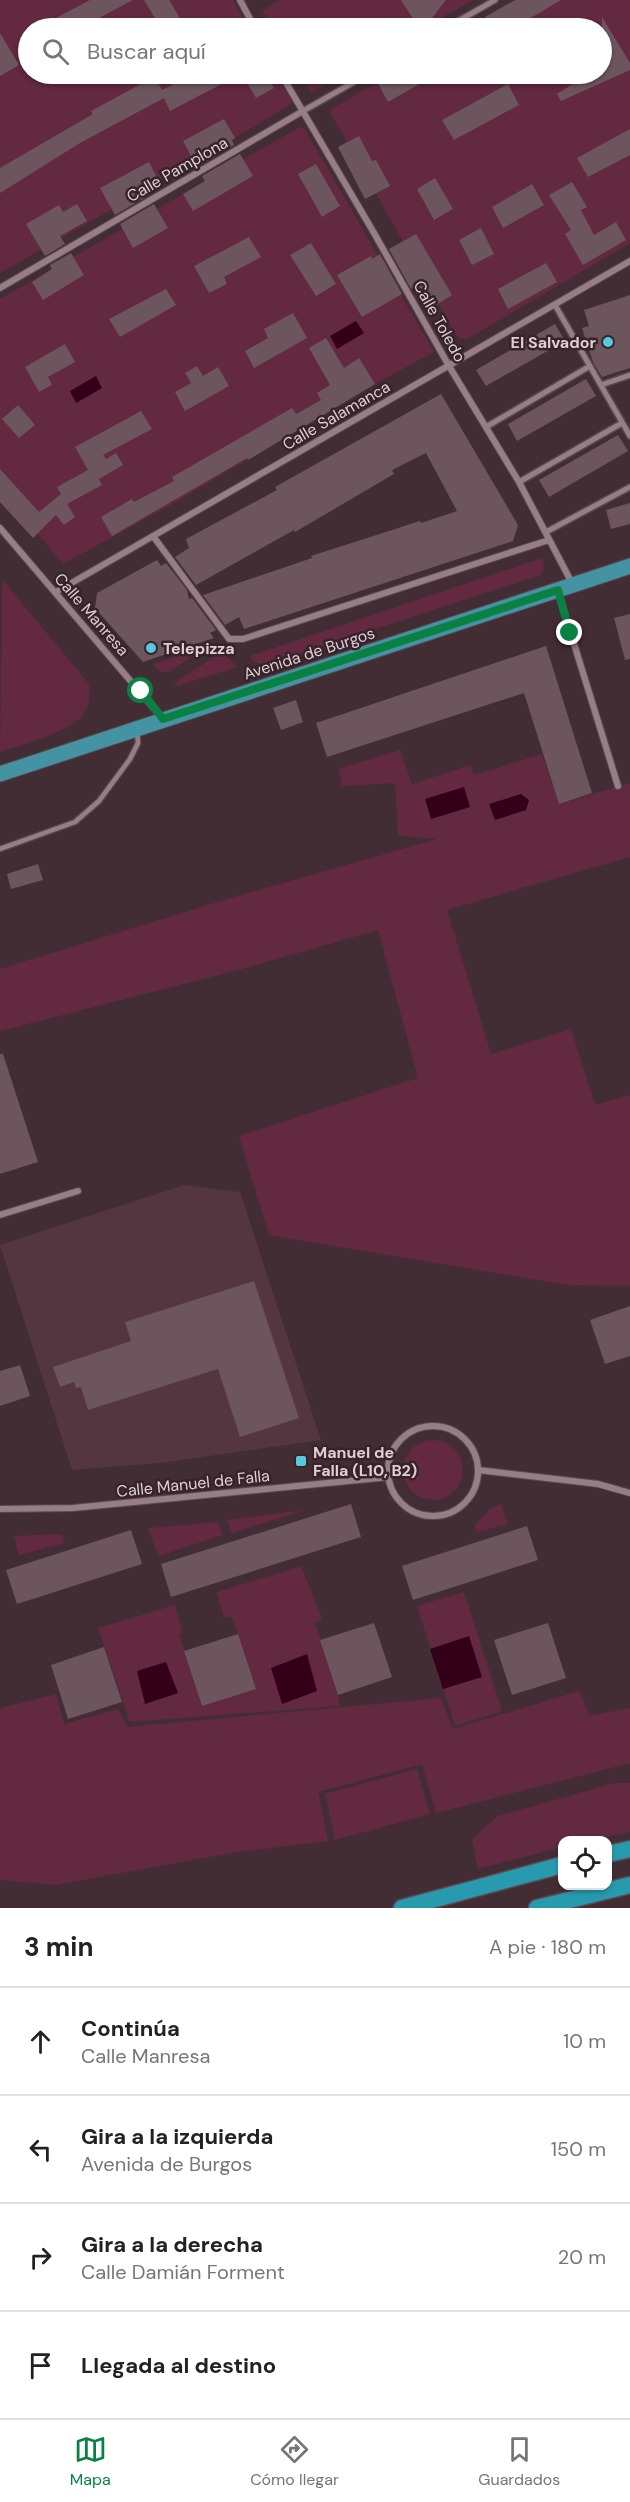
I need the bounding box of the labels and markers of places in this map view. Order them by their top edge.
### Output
place label: El Salvador [511,332,596,353]
marker: El Salvador [601,335,615,349]
place label: Telepizza [163,638,235,659]
marker: Telepizza [144,641,158,655]
place label: Manuel de Falla (L10, B2) [313,1442,417,1481]
marker: Manuel de Falla (L10, B2) [294,1454,308,1468]

